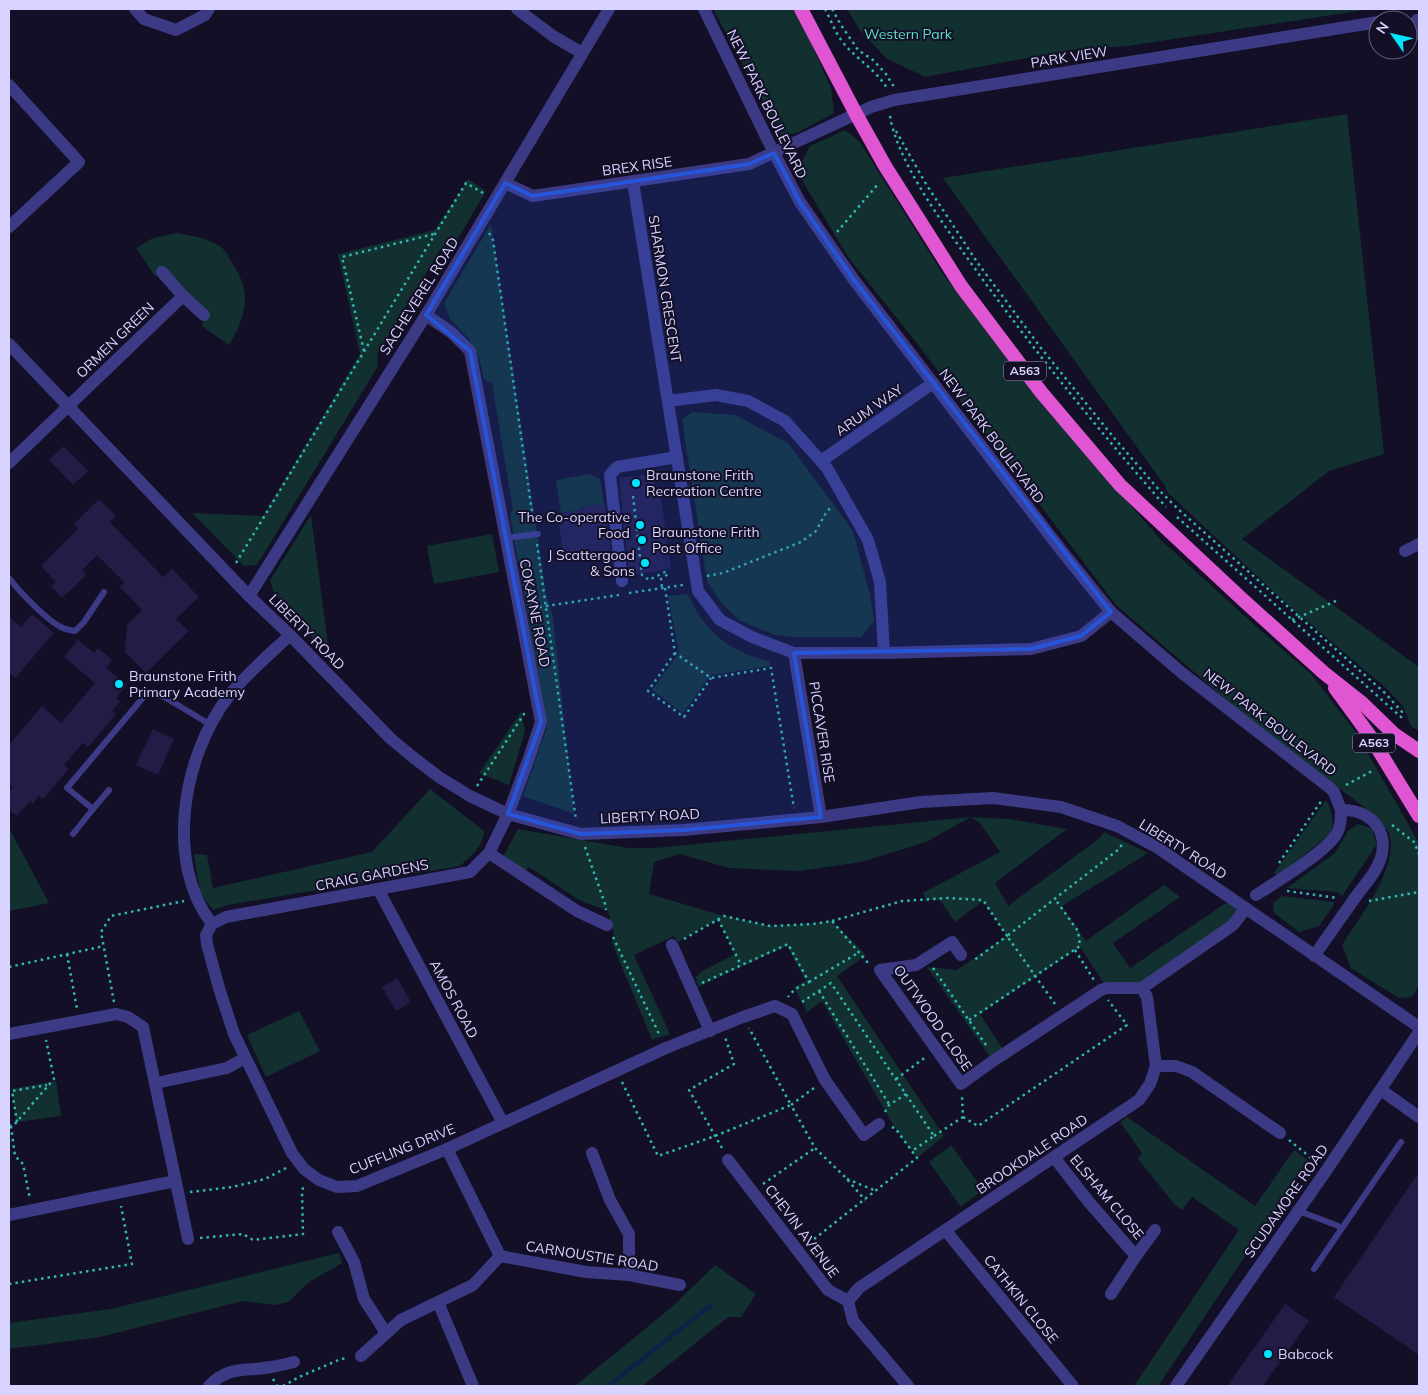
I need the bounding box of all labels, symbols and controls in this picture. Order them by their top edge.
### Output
north arrow [1368,10,1418,60]
text: N [1372,18,1393,37]
park label: Western Park [864,25,953,43]
street label: NEW PARK BOULEVARD [723,26,811,182]
street label: PARK VIEW [1029,42,1109,72]
street label: BREX RISE [601,152,673,180]
street label: SHARMON CRESCENT [644,214,686,365]
street label: SACHEVEREL ROAD [375,234,463,358]
street label: ORMEN GREEN [72,298,158,382]
road number: A563 [1004,362,1046,381]
street label: NEW PARK BOULEVARD [935,365,1049,507]
street label: ARUM WAY [832,380,907,440]
place label: Braunstone Frith Recreation Centre [646,466,762,500]
marker: Braunstone Frith Recreation Centre [630,477,642,489]
place label: The Co-operative Food [518,508,630,542]
marker: The Co-operative Food [634,519,646,531]
place label: Braunstone Frith Post Office [652,523,760,557]
marker: Braunstone Frith Post Office [636,534,648,546]
place label: J Scattergood & Sons [548,546,635,580]
street label: COKAYNE ROAD [516,557,554,669]
marker: J Scattergood & Sons [639,557,651,569]
street label: LIBERTY ROAD [265,590,349,674]
street label: NEW PARK BOULEVARD [1200,664,1340,780]
place label: Braunstone Frith Primary Academy [129,667,245,701]
marker: Braunstone Frith Primary Academy [113,678,125,690]
street label: PICCAVER RISE [805,680,839,784]
road number: A563 [1353,734,1395,752]
street label: LIBERTY ROAD [600,804,700,828]
street label: LIBERTY ROAD [1136,815,1230,883]
street label: CRAIG GARDENS [314,855,430,895]
street label: AMOS ROAD [426,957,482,1041]
street label: OUTWOOD CLOSE [890,962,976,1074]
street label: BROOKDALE ROAD [973,1110,1091,1198]
street label: CUFFLING DRIVE [346,1120,458,1178]
street label: SCUDAMORE ROAD [1240,1141,1332,1261]
street label: ELSHAM CLOSE [1066,1151,1148,1243]
street label: CHEVIN AVENUE [761,1181,843,1281]
street label: CARNOUSTIE ROAD [524,1237,660,1275]
street label: CATHKIN CLOSE [980,1251,1062,1347]
place label: Babcock [1278,1345,1334,1363]
marker: Babcock [1262,1348,1274,1360]

